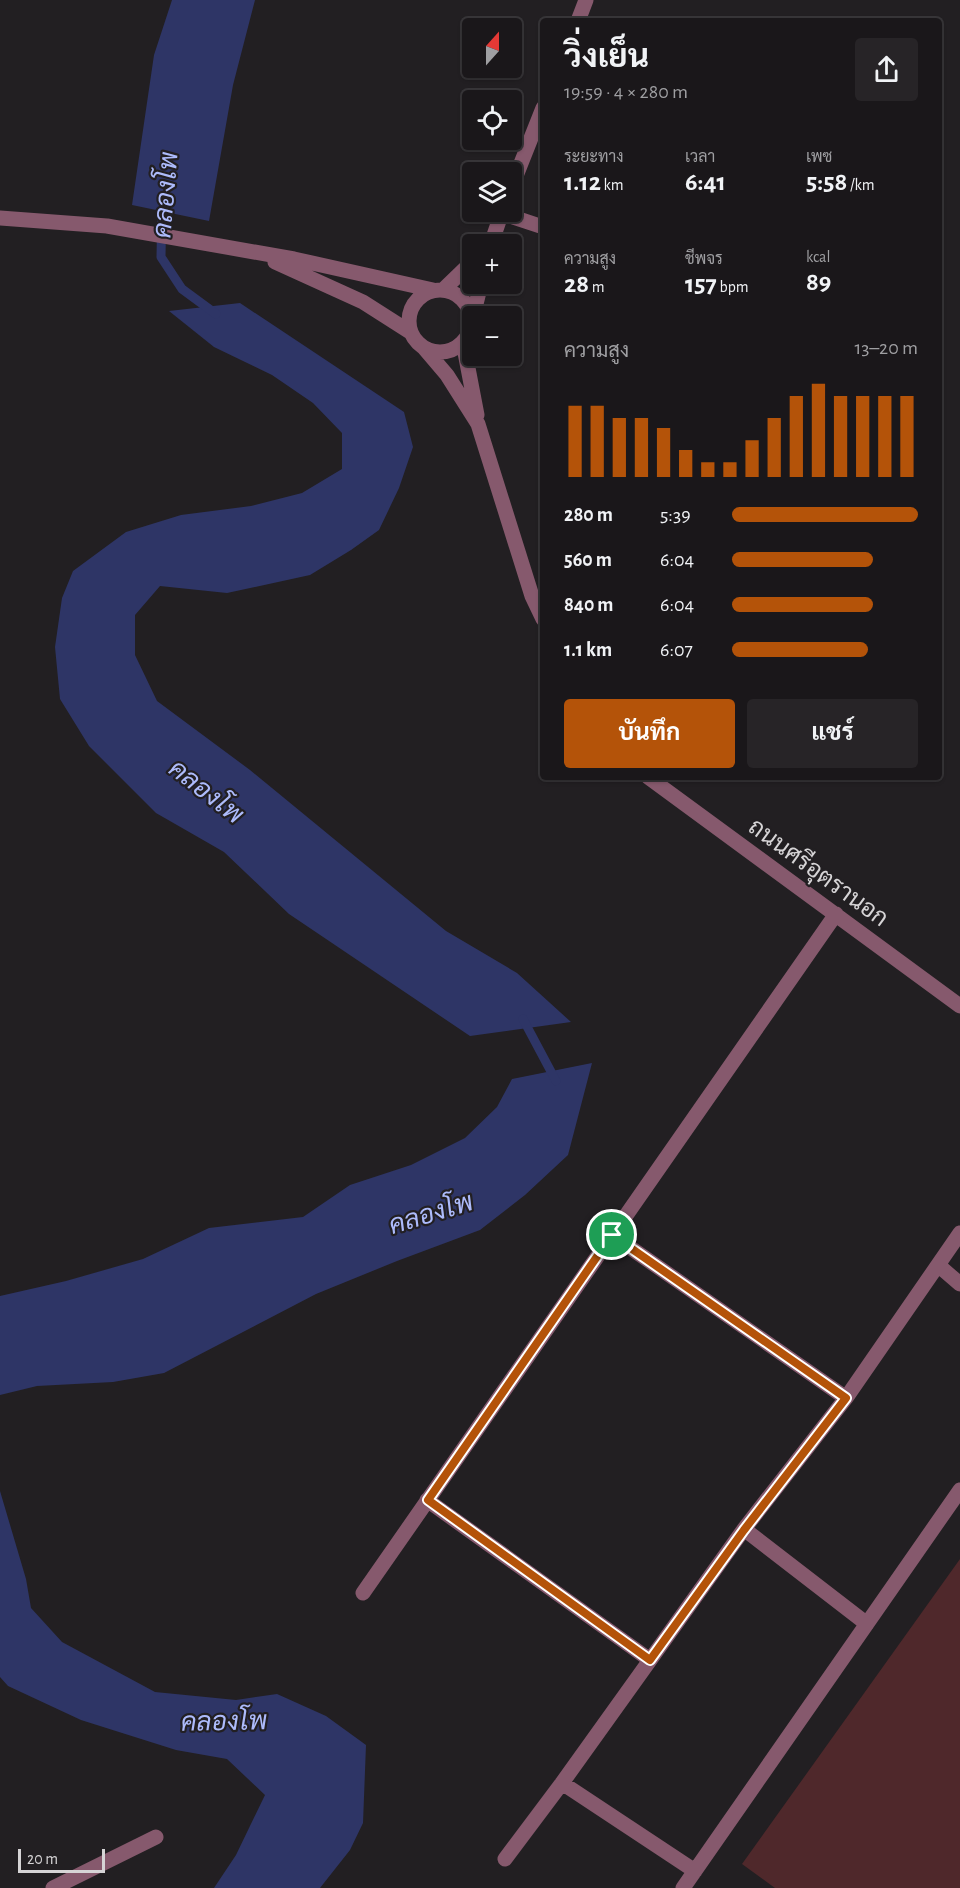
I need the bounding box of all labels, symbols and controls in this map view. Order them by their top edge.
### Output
north arrow [462,18,522,78]
map controls [462,18,522,366]
button: share [855,38,918,101]
text: วิ่งเย็น [564,41,649,74]
text: 19:59 · 4 × 280 m [564,82,688,102]
button: locate [462,90,522,150]
text: ระยะทาง [564,149,624,165]
text: เวลา [685,149,715,165]
text: เพซ [806,149,832,165]
water label: คลองโพ [145,150,183,239]
button: layers [462,162,522,222]
text: 1.12 [564,169,601,195]
text: 6:41 [685,169,726,195]
text: 5:58 [806,169,847,195]
text: km [601,177,624,193]
text: /km [847,177,875,193]
button: + [462,234,522,294]
text: kcal [806,249,830,265]
text: ความสูง [564,251,616,267]
text: ชีพจร [685,251,723,267]
text: 89 [806,269,831,295]
text: 28 [564,271,589,297]
text: 157 [685,271,717,297]
text: m [589,279,605,295]
text: bpm [717,279,748,295]
button: − [462,306,522,366]
text: 13–20 m [854,338,918,358]
text: ความสูง [564,341,629,361]
text: 280 m [564,505,613,525]
text: 5:39 [660,505,691,525]
text: 560 m [564,550,612,570]
text: 6:04 [660,550,694,570]
text: 840 m [564,595,614,615]
text: 6:04 [660,595,694,615]
text: 1.1 km [564,640,612,660]
text: 6:07 [660,640,693,660]
button: บันทึก [564,699,735,768]
button: แชร์ [747,699,918,768]
water label: คลองโพ [164,752,251,829]
street label: ถนนศรีอุตรานอก [742,811,894,934]
water label: คลองโพ [385,1185,476,1239]
pin [586,1209,637,1260]
icon: arrive [595,1218,628,1251]
water label: คลองโพ [181,1704,268,1736]
scale bar [18,1846,105,1874]
text: 20 m [27,1851,58,1867]

